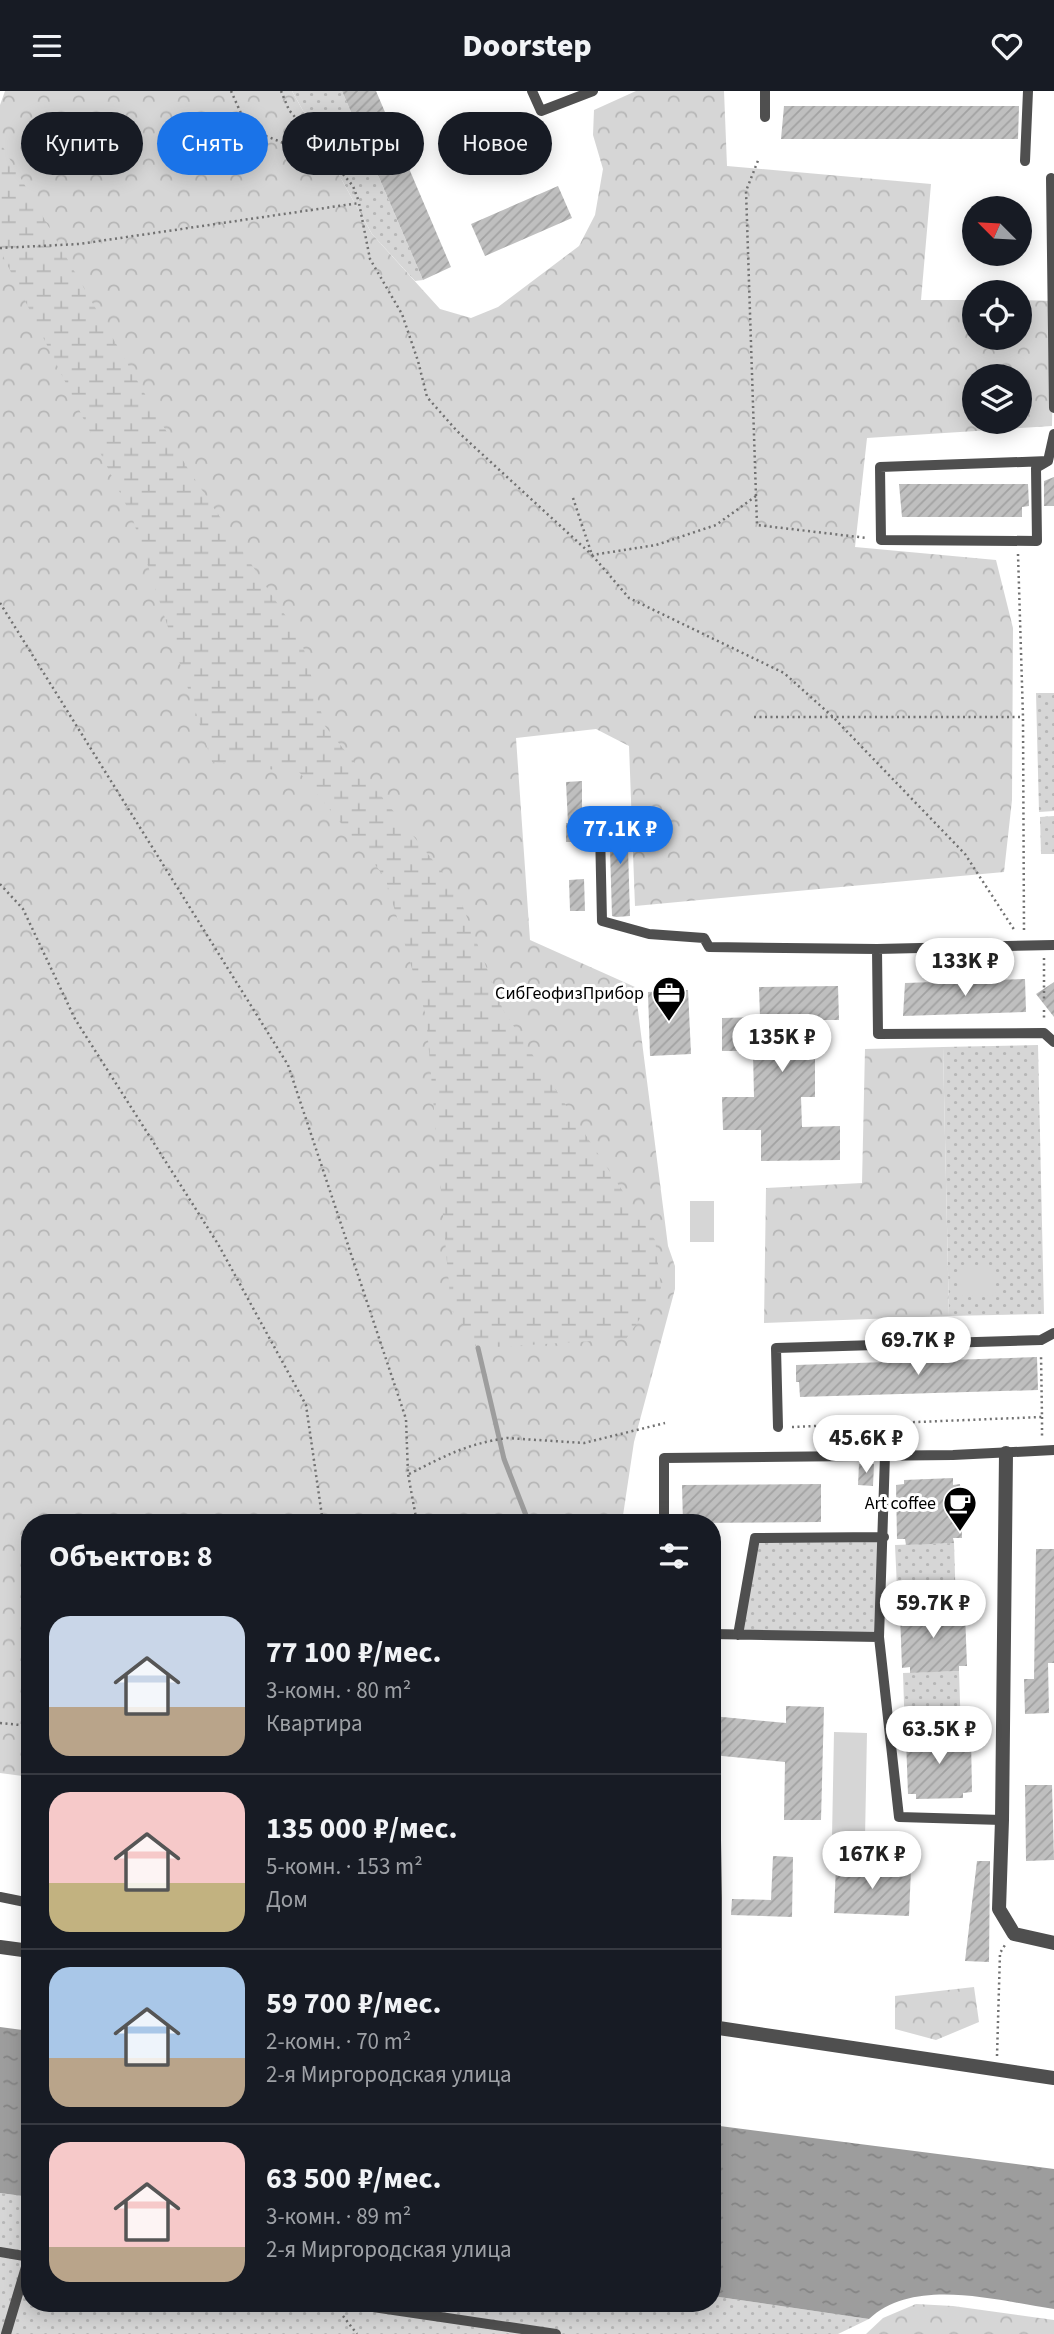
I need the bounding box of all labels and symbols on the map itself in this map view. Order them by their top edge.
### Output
north arrow [962,196,1032,266]
pin: 77.1K ₽ [555,807,685,866]
pin: 133K ₽ [908,939,1022,998]
office icon: СибГеофизПрибор [650,974,688,1023]
place label: СибГеофизПрибор [495,981,644,1006]
pin: 135K ₽ [725,1014,839,1074]
pin: 69.7K ₽ [853,1317,983,1377]
pin: 45.6K ₽ [801,1415,931,1475]
cafe icon: Art coffee [941,1484,979,1533]
place label: Art coffee [865,1491,936,1516]
pin: 59.7K ₽ [868,1581,998,1640]
pin: 63.5K ₽ [874,1707,1004,1766]
pin: 167K ₽ [815,1832,929,1891]

